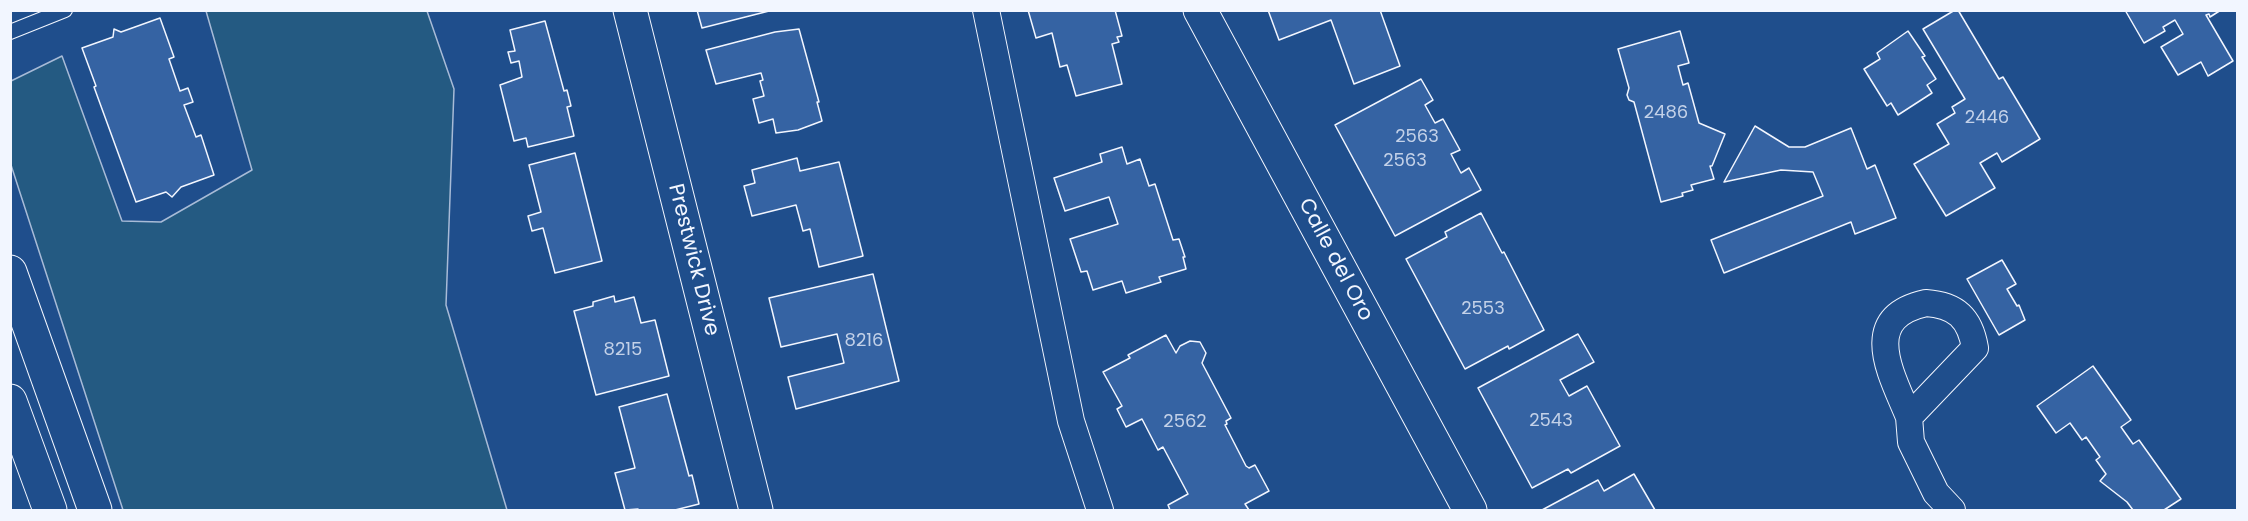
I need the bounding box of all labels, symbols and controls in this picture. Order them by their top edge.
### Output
house number: 2486 [1644,102,1688,124]
house number: 2446 [1965,107,2009,129]
house number: 2563 [1395,126,1439,148]
house number: 2563 [1383,150,1427,172]
street label: Prestwick Drive [662,181,724,339]
street label: Calle del Oro [1292,194,1378,326]
house number: 2553 [1461,298,1505,320]
house number: 8216 [845,330,883,352]
house number: 8215 [604,339,642,361]
house number: 2543 [1529,410,1573,432]
house number: 2562 [1163,411,1207,433]

